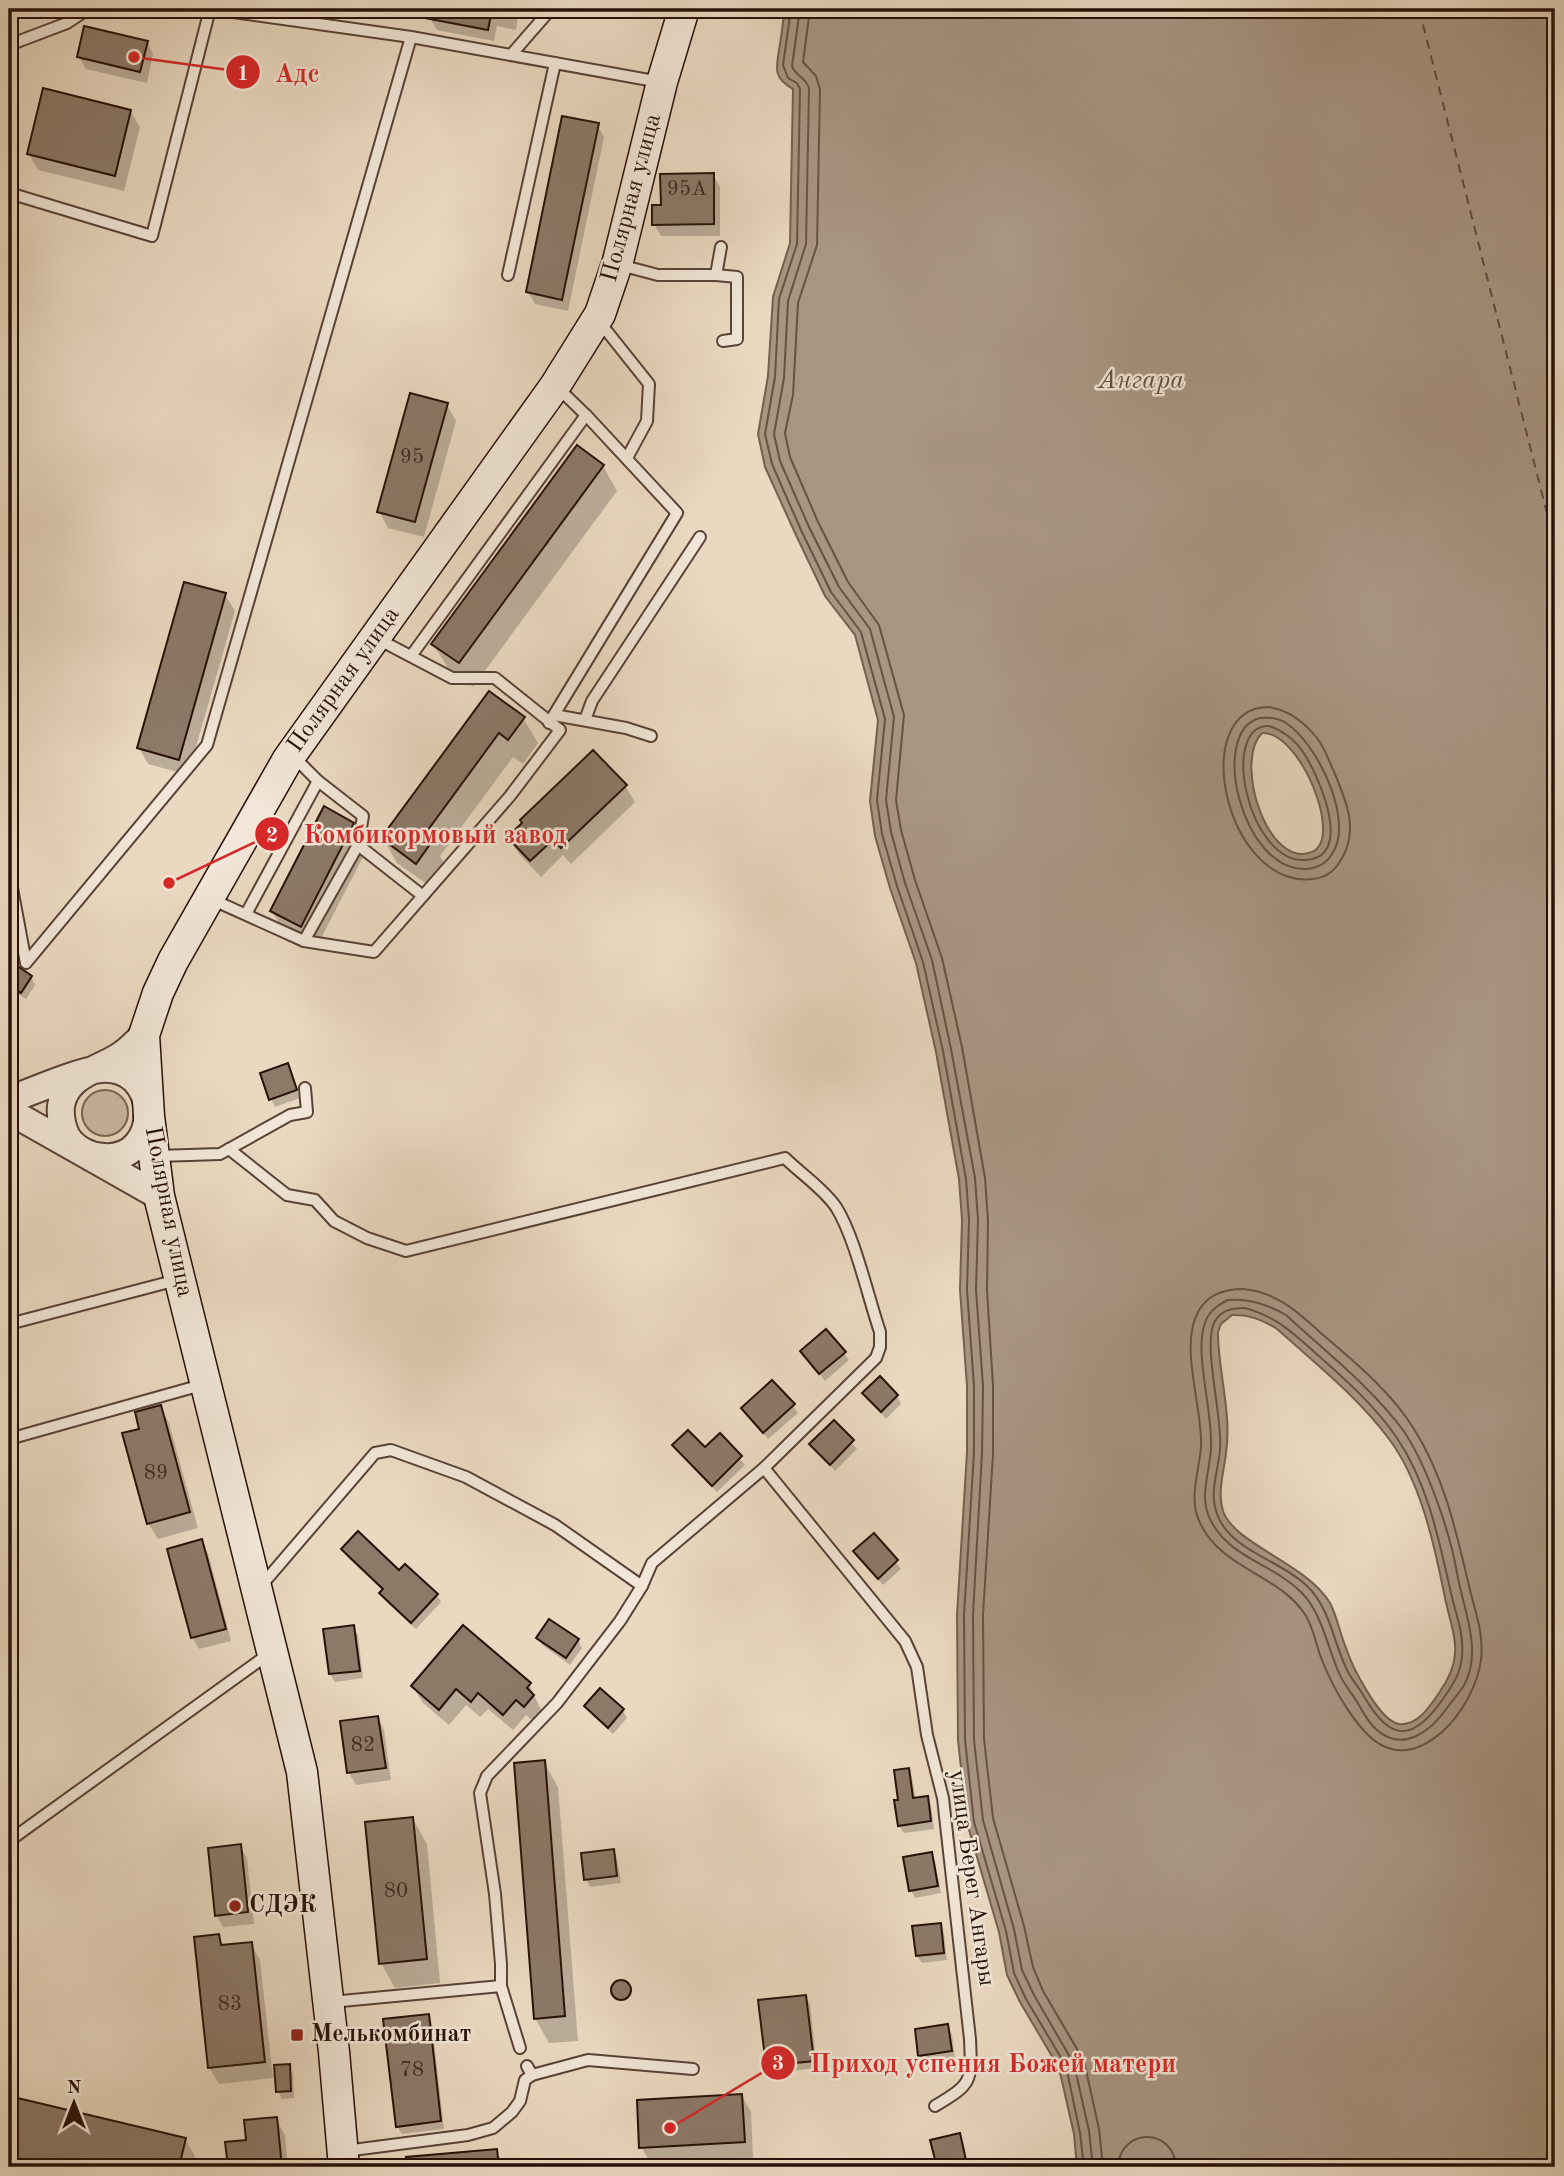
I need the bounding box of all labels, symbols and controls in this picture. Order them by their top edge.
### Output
callout: Адс [225,49,333,96]
text: Адс [274,62,320,88]
text: 1 [237,64,249,85]
street label: Полярная улица [598,111,666,285]
house number: 95А [667,179,707,200]
water label: Ангара [1096,368,1184,394]
house number: 95 [400,447,424,468]
street label: Полярная улица [283,603,405,757]
callout: Комбикормовый завод [254,811,581,858]
text: Комбикормовый завод [303,823,567,849]
text: 2 [266,826,278,847]
street label: Полярная улица [140,1125,196,1300]
house number: 89 [144,1463,168,1484]
house number: 82 [351,1735,375,1756]
street label: улица Берег Ангары [944,1768,998,1988]
house number: 80 [384,1881,408,1902]
place label: СДЭК [249,1894,317,1918]
marker: СДЭК [227,1898,243,1914]
house number: 83 [218,1994,242,2015]
place label: Мелькомбинат [311,2023,471,2047]
marker: Мелькомбинат [289,2027,305,2043]
callout: Приход успения Божей матери [761,2040,1190,2087]
text: Приход успения Божей матери [810,2052,1176,2078]
text: 3 [772,2054,784,2075]
house number: 78 [400,2060,424,2081]
north arrow [38,2068,108,2138]
text: N [67,2079,82,2098]

